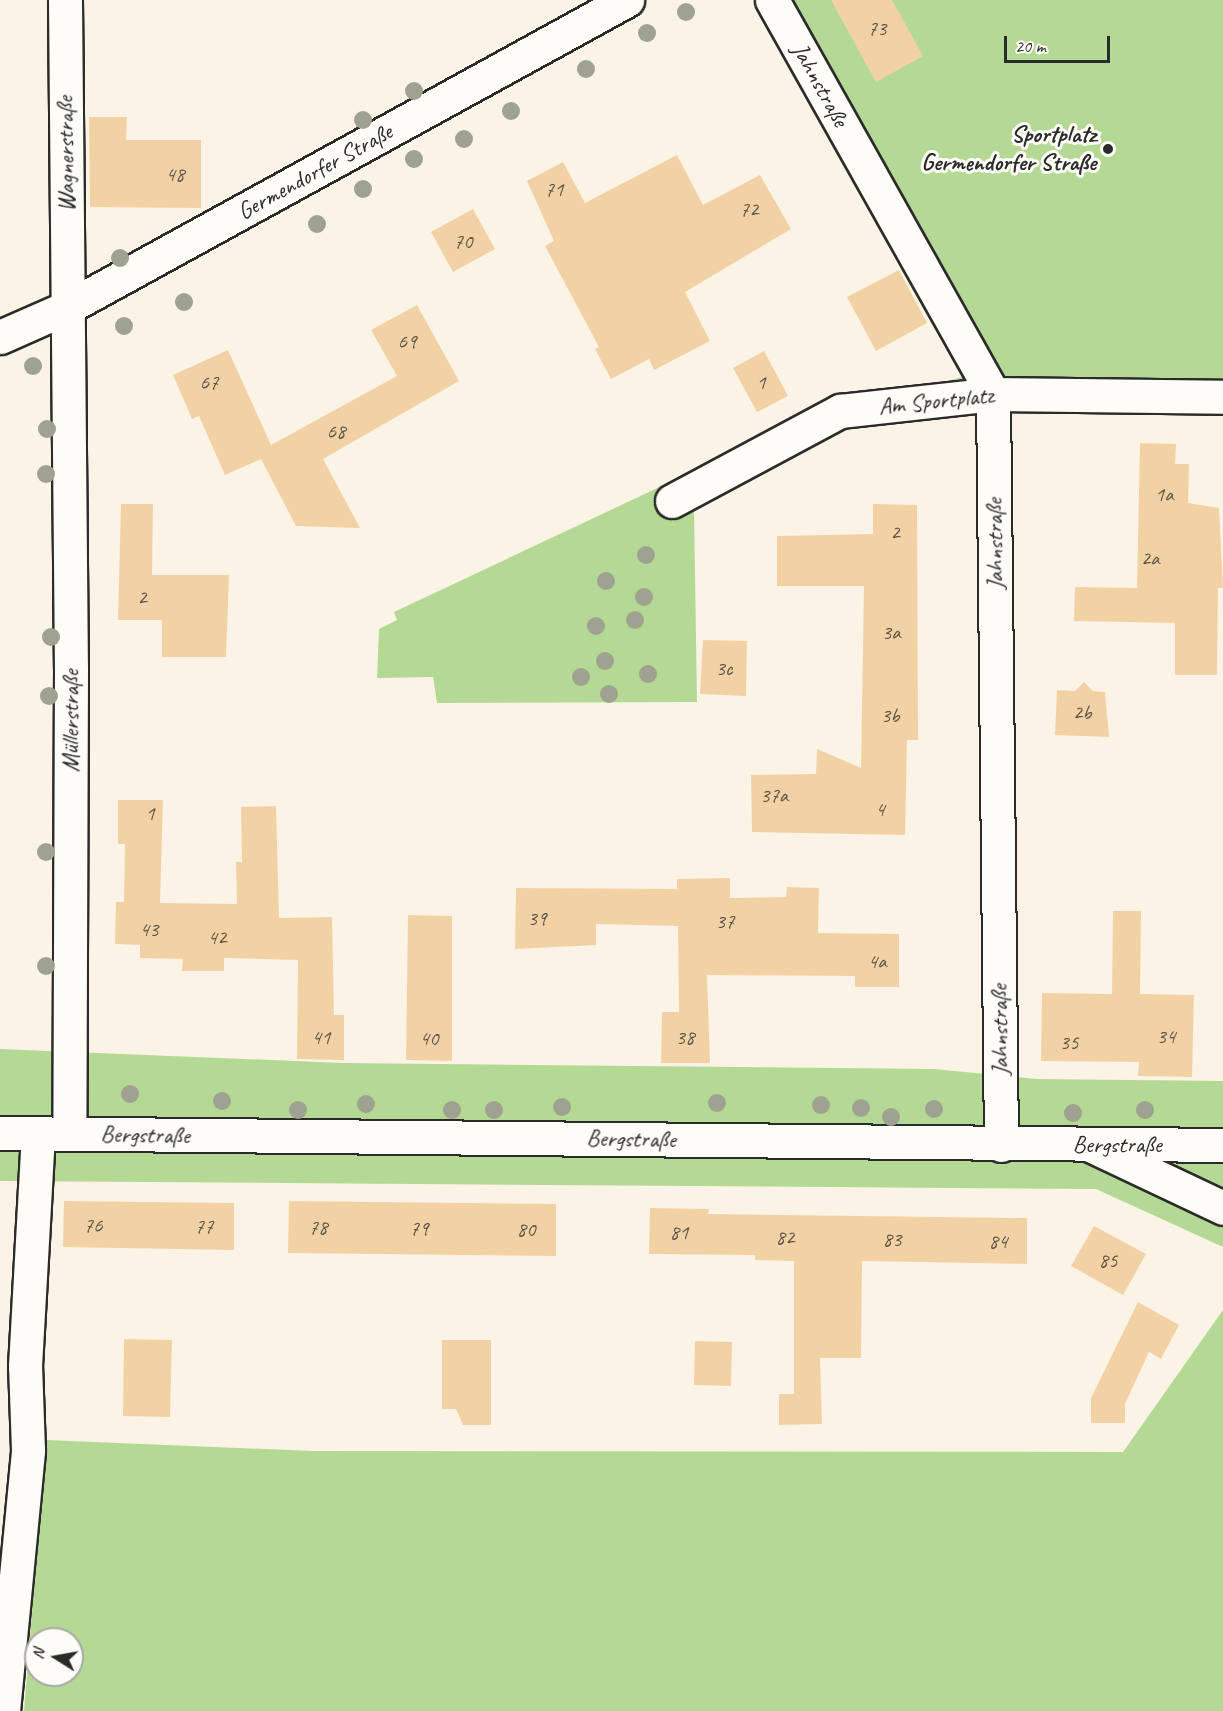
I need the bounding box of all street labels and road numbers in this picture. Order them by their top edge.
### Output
street label: Jahnstraße [785,38,855,132]
street label: Wagnerstraße [51,96,81,212]
street label: Germendorfer Straße [232,117,398,227]
street label: Am Sportplatz [877,381,995,421]
street label: Jahnstraße [980,498,1010,590]
street label: Müllerstraße [57,670,85,772]
street label: Jahnstraße [985,984,1015,1076]
street label: Bergstraße [100,1120,190,1150]
street label: Bergstraße [586,1124,676,1154]
street label: Bergstraße [1072,1131,1162,1159]

